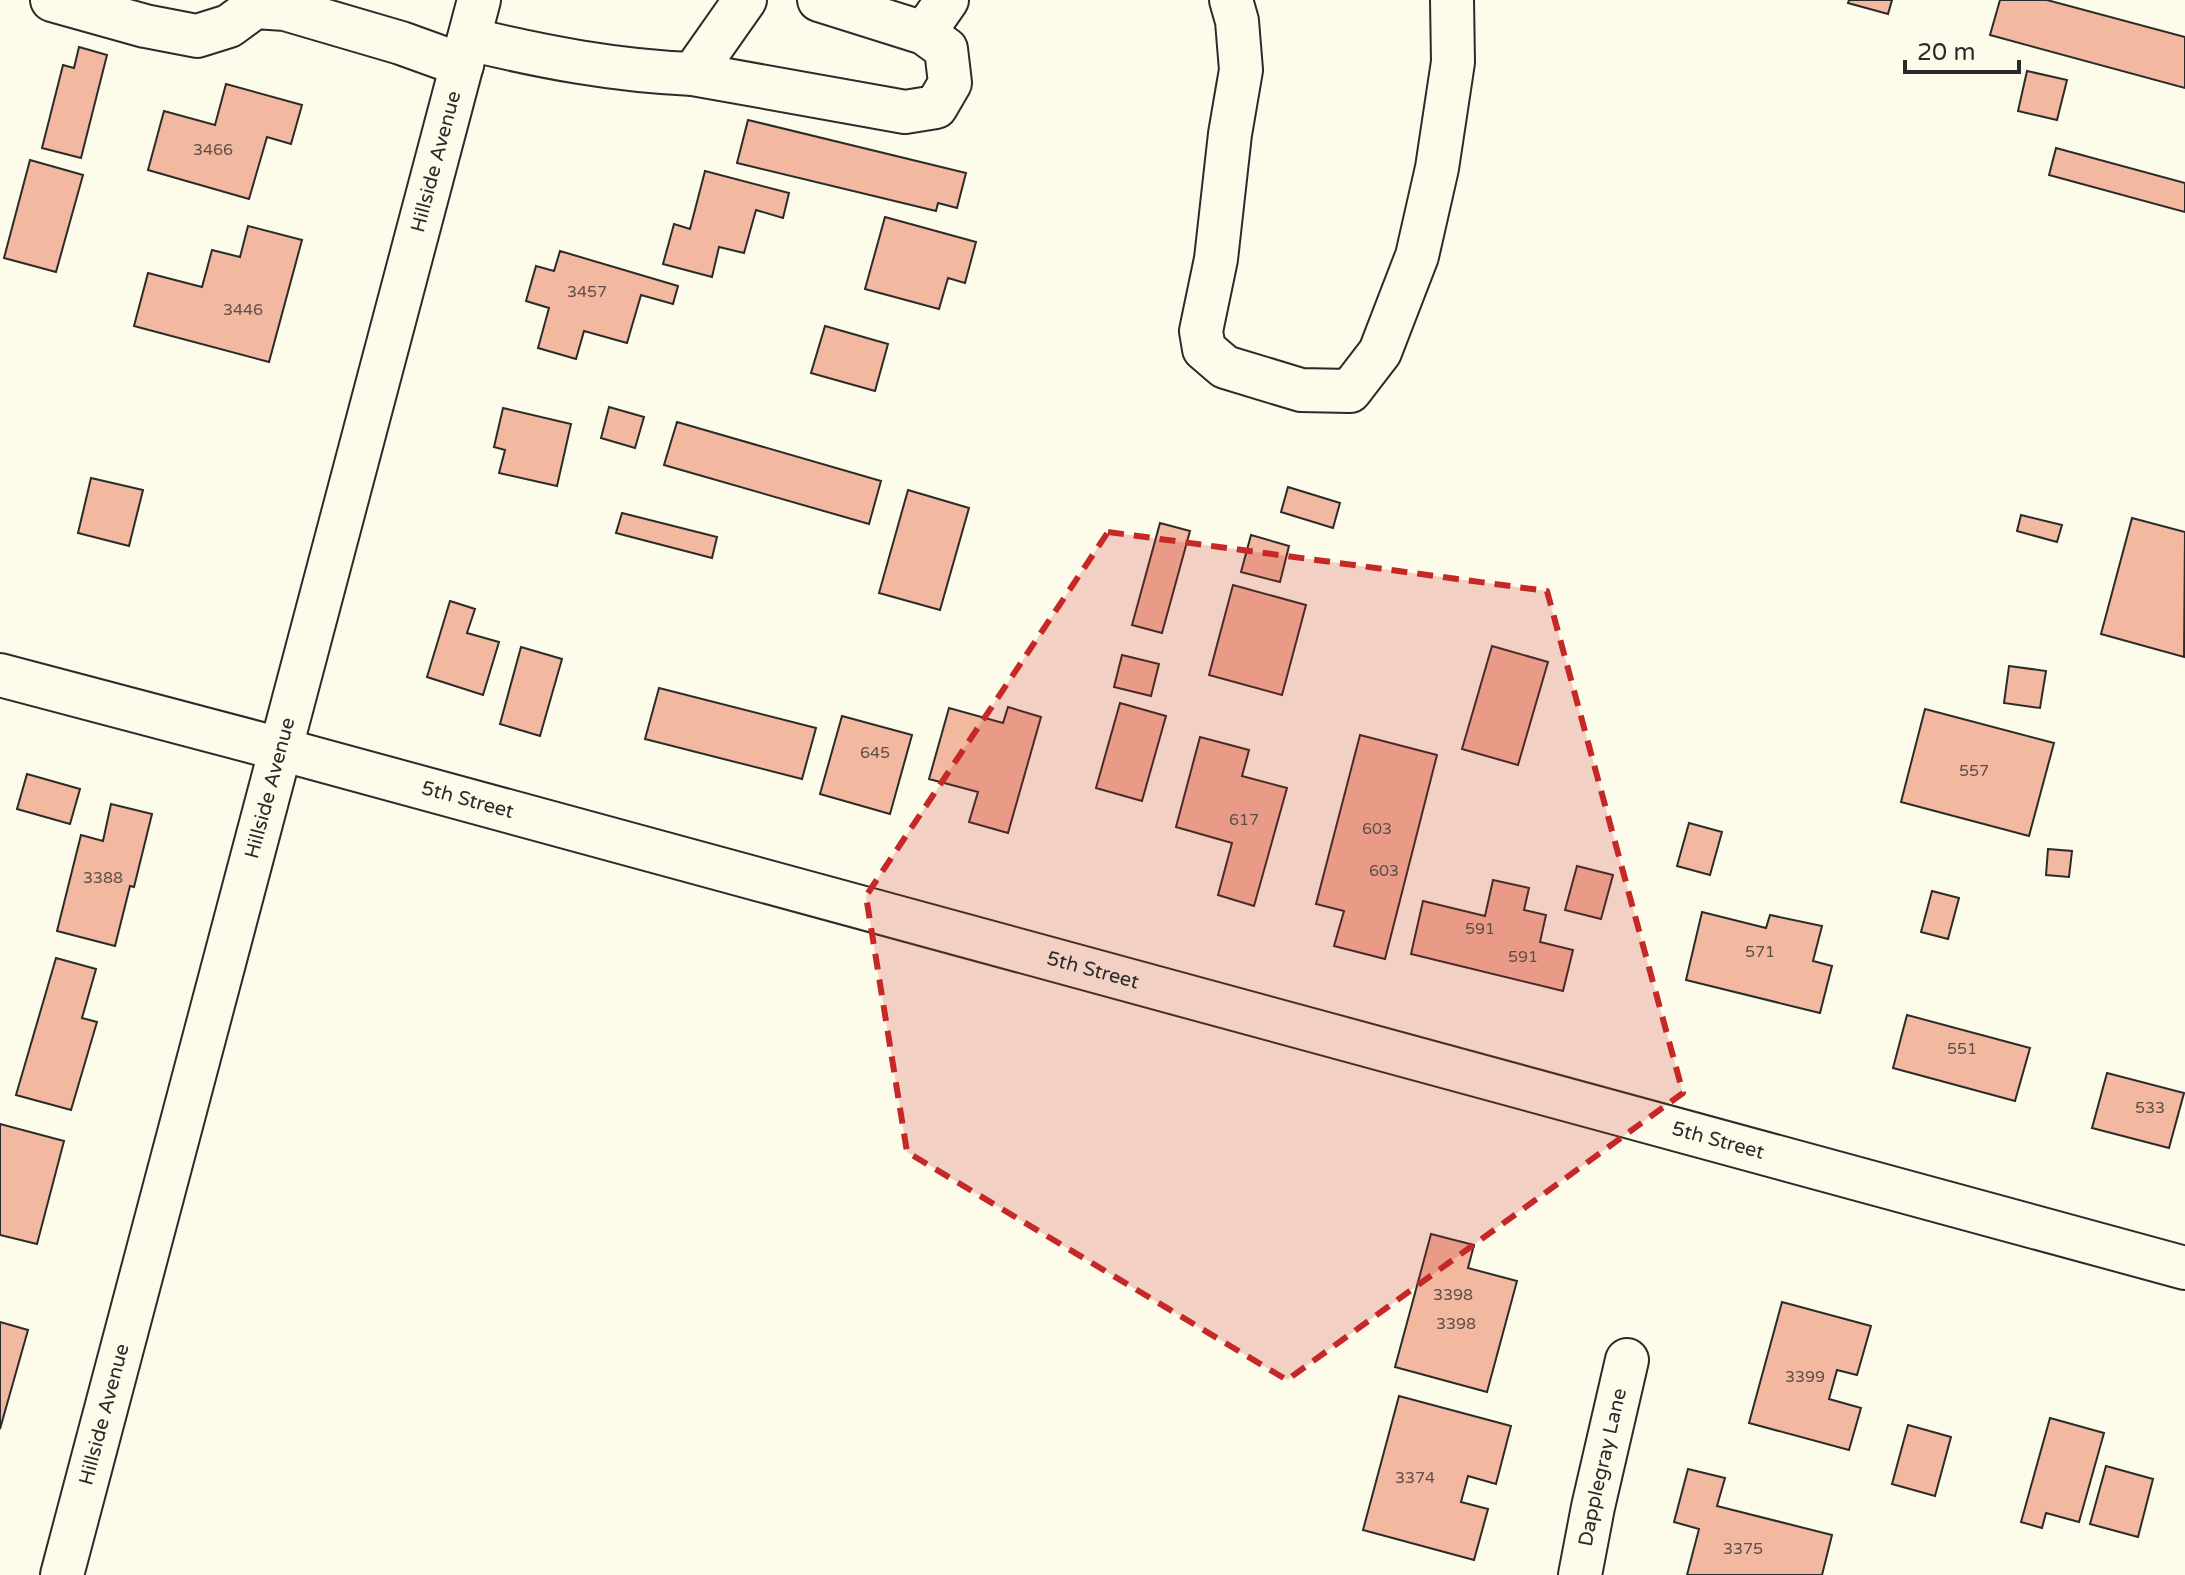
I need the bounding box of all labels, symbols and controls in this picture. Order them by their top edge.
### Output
scale bar [1905,24,2019,74]
text: 20 m [1917,38,1975,67]
street label: Hillside Avenue [406,88,466,235]
house number: 3466 [193,140,233,160]
house number: 3457 [567,282,607,302]
house number: 3446 [223,300,263,320]
street label: Hillside Avenue [240,715,301,861]
house number: 645 [860,743,890,763]
house number: 557 [1959,761,1989,781]
street label: 5th Street [419,776,517,824]
house number: 617 [1229,810,1259,830]
house number: 603 [1362,819,1392,839]
house number: 603 [1369,861,1399,881]
house number: 3388 [83,868,123,888]
house number: 591 [1465,919,1495,939]
house number: 571 [1745,942,1775,962]
street label: 5th Street [1044,946,1142,995]
house number: 591 [1508,947,1538,967]
house number: 551 [1947,1039,1977,1059]
house number: 533 [2135,1098,2165,1118]
street label: 5th Street [1669,1117,1767,1165]
house number: 3398 [1433,1285,1473,1305]
house number: 3398 [1436,1314,1476,1334]
street label: Hillside Avenue [74,1341,135,1488]
house number: 3399 [1785,1367,1825,1387]
street label: Dapplegray Lane [1574,1386,1632,1548]
house number: 3374 [1395,1468,1435,1488]
house number: 3375 [1723,1539,1763,1559]

